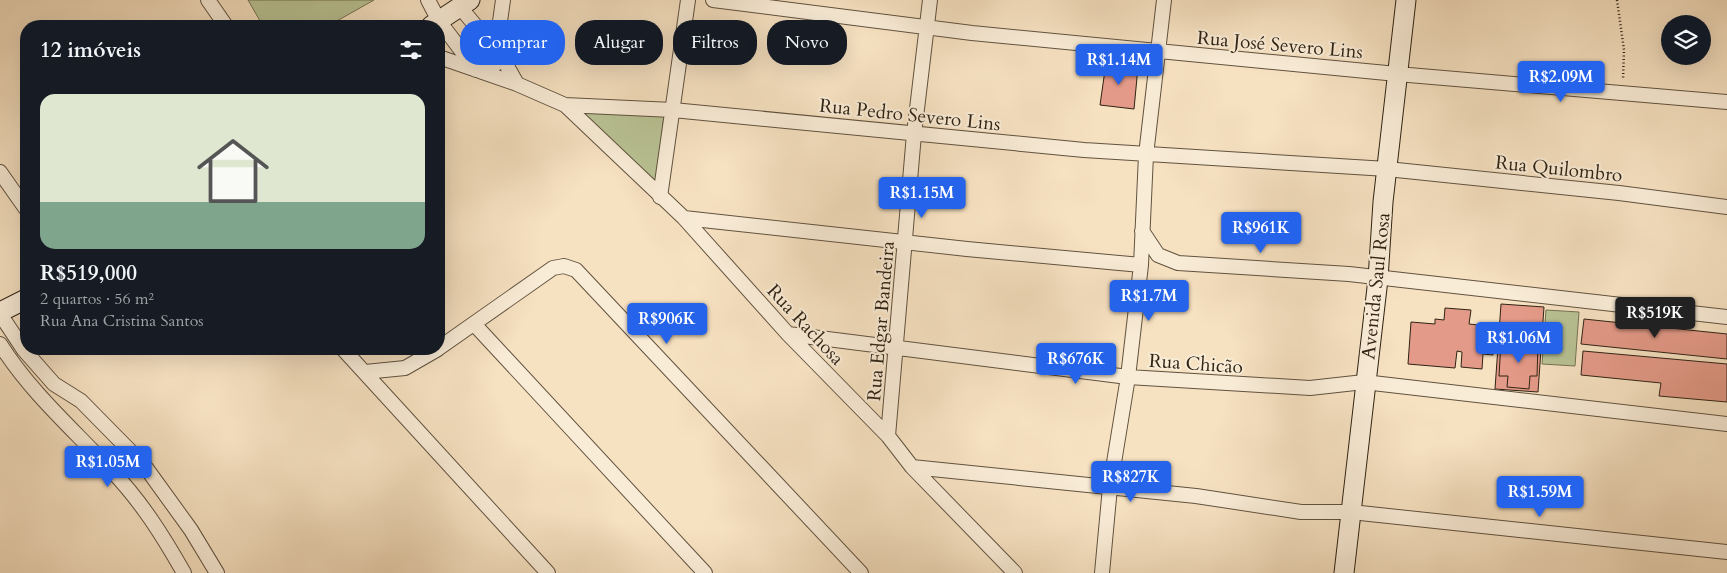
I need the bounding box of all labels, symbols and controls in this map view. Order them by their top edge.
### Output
map controls [1661,15,1711,65]
button: layers [1661,15,1711,65]
chip: Comprar [460,20,565,65]
chip: Alugar [575,20,663,65]
chip: Filtros [673,20,757,65]
chip: Novo [767,20,847,65]
street label: Rua José Severo Lins [1196,25,1364,65]
text: 12 imóveis [40,36,141,65]
icon: filters [397,36,425,64]
pin: R$1.14M [1073,44,1165,86]
text: R$1.14M [1087,49,1151,71]
pin: R$2.09M [1515,61,1607,103]
text: R$2.09M [1529,66,1593,88]
street label: Rua Pedro Severo Lins [818,93,1002,137]
icon: home [188,126,278,216]
street label: Rua Quilombro [1494,149,1624,189]
pin: R$1.15M [876,176,968,219]
text: R$1.15M [890,182,954,204]
street label: Avenida Saul Rosa [1355,211,1397,361]
pin: R$961K [1220,212,1302,254]
text: R$961K [1232,217,1290,239]
street label: Rua Edgar Bandeira [861,240,901,402]
text: R$519,000 [40,259,137,288]
street label: Rua Rachosa [761,278,850,371]
pin: R$1.7M [1108,280,1190,322]
text: R$1.7M [1121,285,1177,307]
text: 2 quartos · 56 m² [40,288,154,310]
pin: R$519K [1614,296,1696,339]
pin: R$906K [626,302,708,345]
text: R$519K [1626,302,1684,324]
text: R$906K [638,308,696,330]
text: Rua Ana Cristina Santos [40,310,204,332]
pin: R$1.06M [1473,322,1565,364]
text: R$1.06M [1487,327,1551,349]
pin: R$676K [1035,342,1117,385]
text: R$676K [1047,348,1105,370]
street label: Rua Chicão [1148,348,1244,380]
pin: R$1.05M [62,446,154,488]
text: R$1.05M [76,451,140,473]
pin: R$827K [1090,460,1172,503]
text: R$827K [1102,466,1160,488]
pin: R$1.59M [1494,476,1586,518]
text: R$1.59M [1508,481,1572,503]

